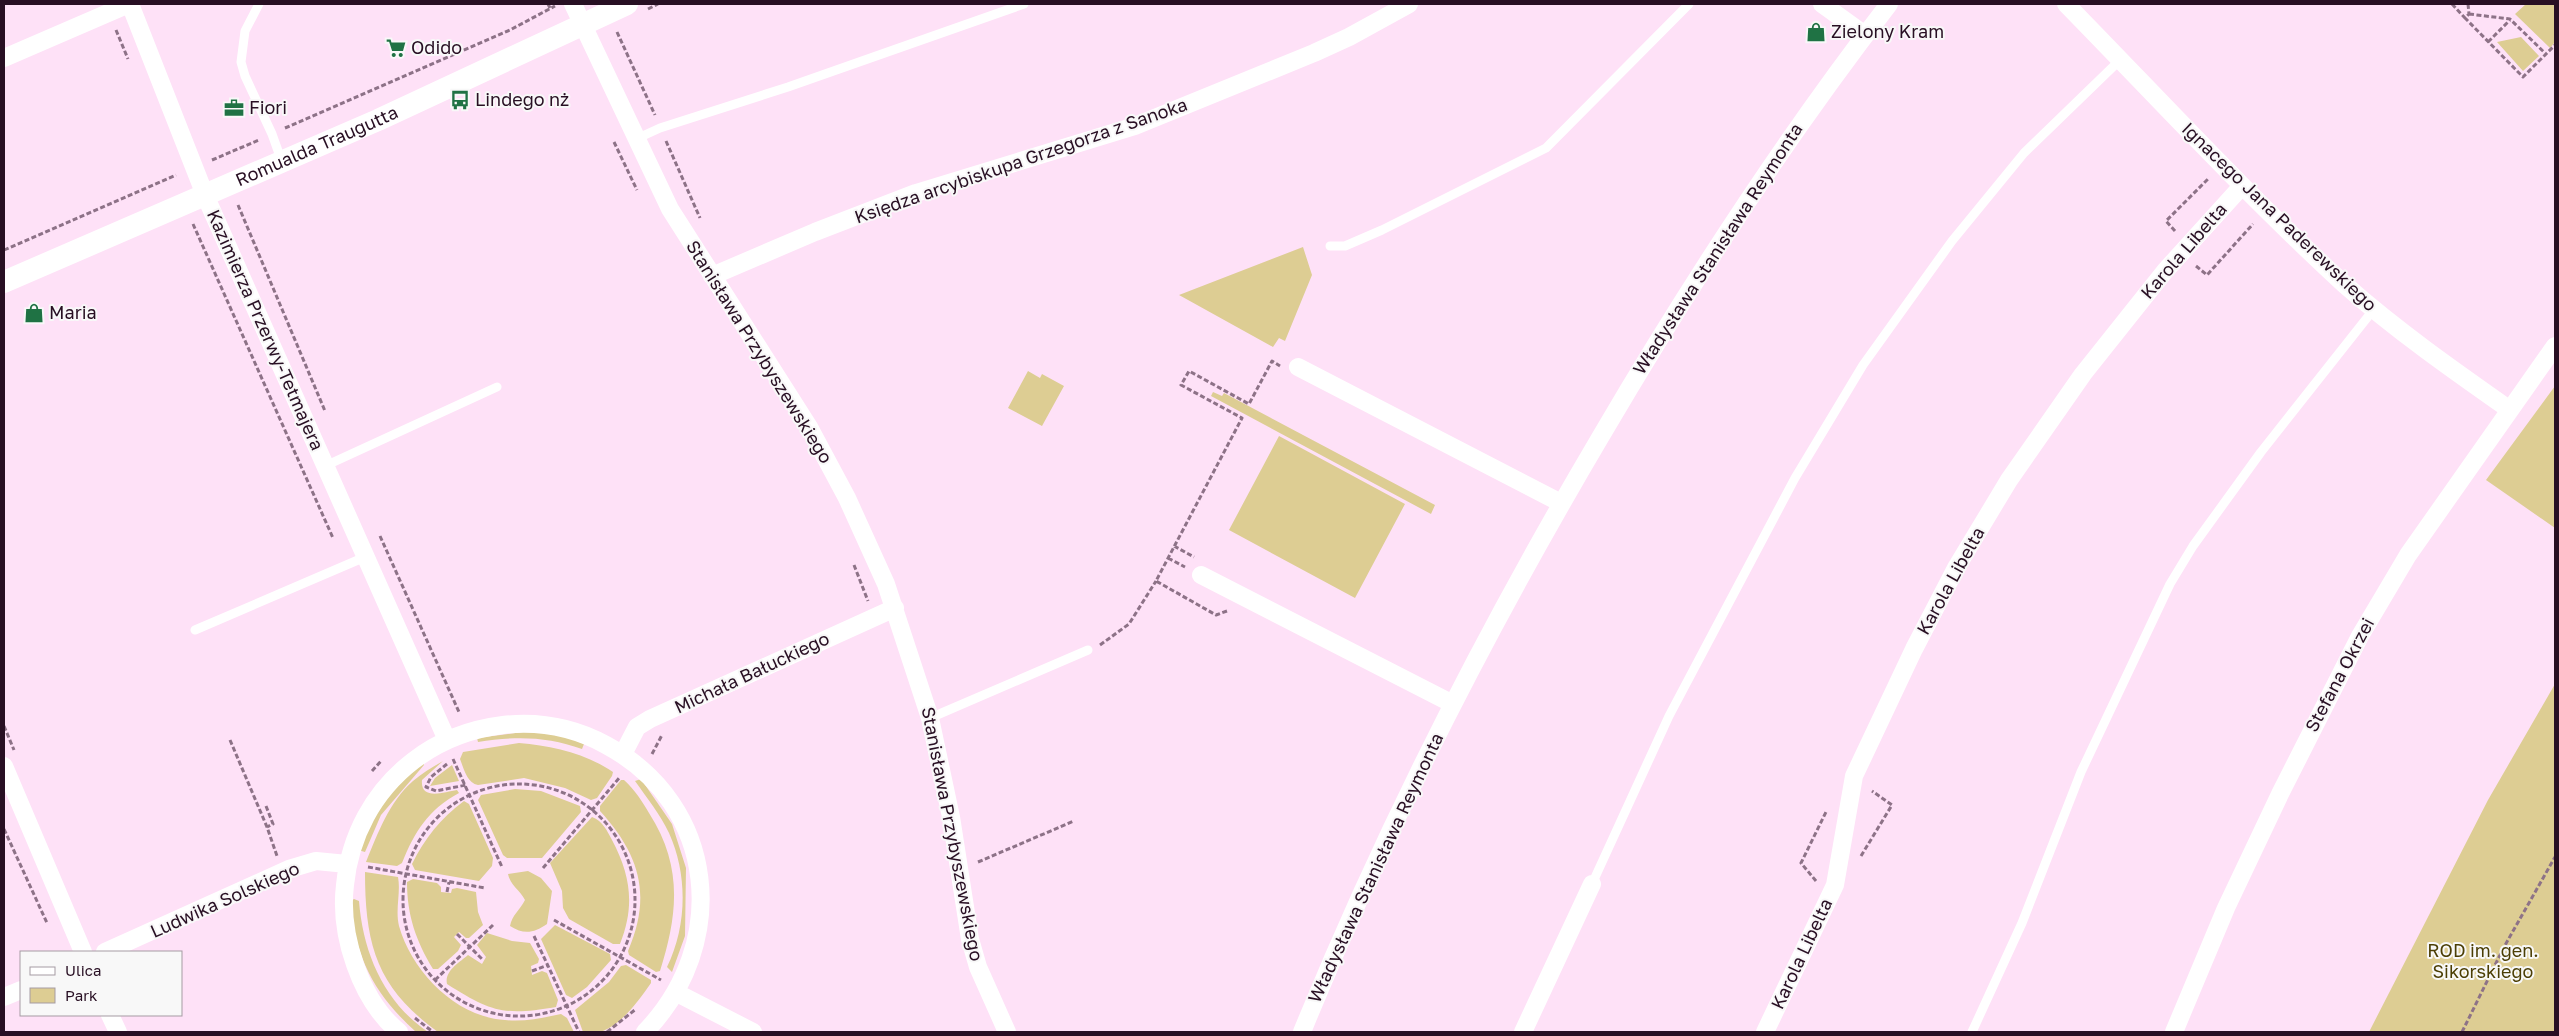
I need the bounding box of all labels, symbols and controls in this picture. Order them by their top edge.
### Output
place label: Zielony Kram [1831,20,1944,42]
shop icon: Zielony Kram [1805,21,1827,43]
place label: Odido [411,36,462,58]
supermarket icon: Odido [385,37,407,59]
place label: Lindego nż [475,88,569,110]
bus stop icon: Lindego nż [449,89,471,111]
street label: Księdza arcybiskupa Grzegorza z Sanoka [851,93,1190,228]
place label: Fiori [249,96,287,118]
office icon: Fiori [223,97,245,119]
street label: Romualda Traugutta [232,100,401,190]
street label: Ignacego Jana Paderewskiego [2178,117,2382,315]
street label: Władysława Stanisława Reymonta [1628,119,1807,378]
street label: Karola Libelta [2136,198,2231,303]
street label: Kazimierza Przerwy-Tetmajera [203,206,329,453]
street label: Stanisława Przybyszewskiego [682,236,838,467]
place label: Maria [49,301,97,323]
shop icon: Maria [23,302,45,324]
street label: Karola Libelta [1911,523,1989,638]
street label: Stefana Okrzei [2300,614,2378,735]
street label: Michała Bałuckiego [671,627,833,718]
street label: Stanisława Przybyszewskiego [918,705,988,963]
street label: Władysława Stanisława Reymonta [1303,729,1447,1006]
street label: Ludwika Solskiego [147,856,303,942]
street label: Karola Libelta [1766,895,1836,1013]
park label: ROD im. gen. Sikorskiego [2427,939,2539,982]
legend [20,951,182,1016]
text: Ulica [65,961,101,979]
text: Park [65,986,98,1004]

